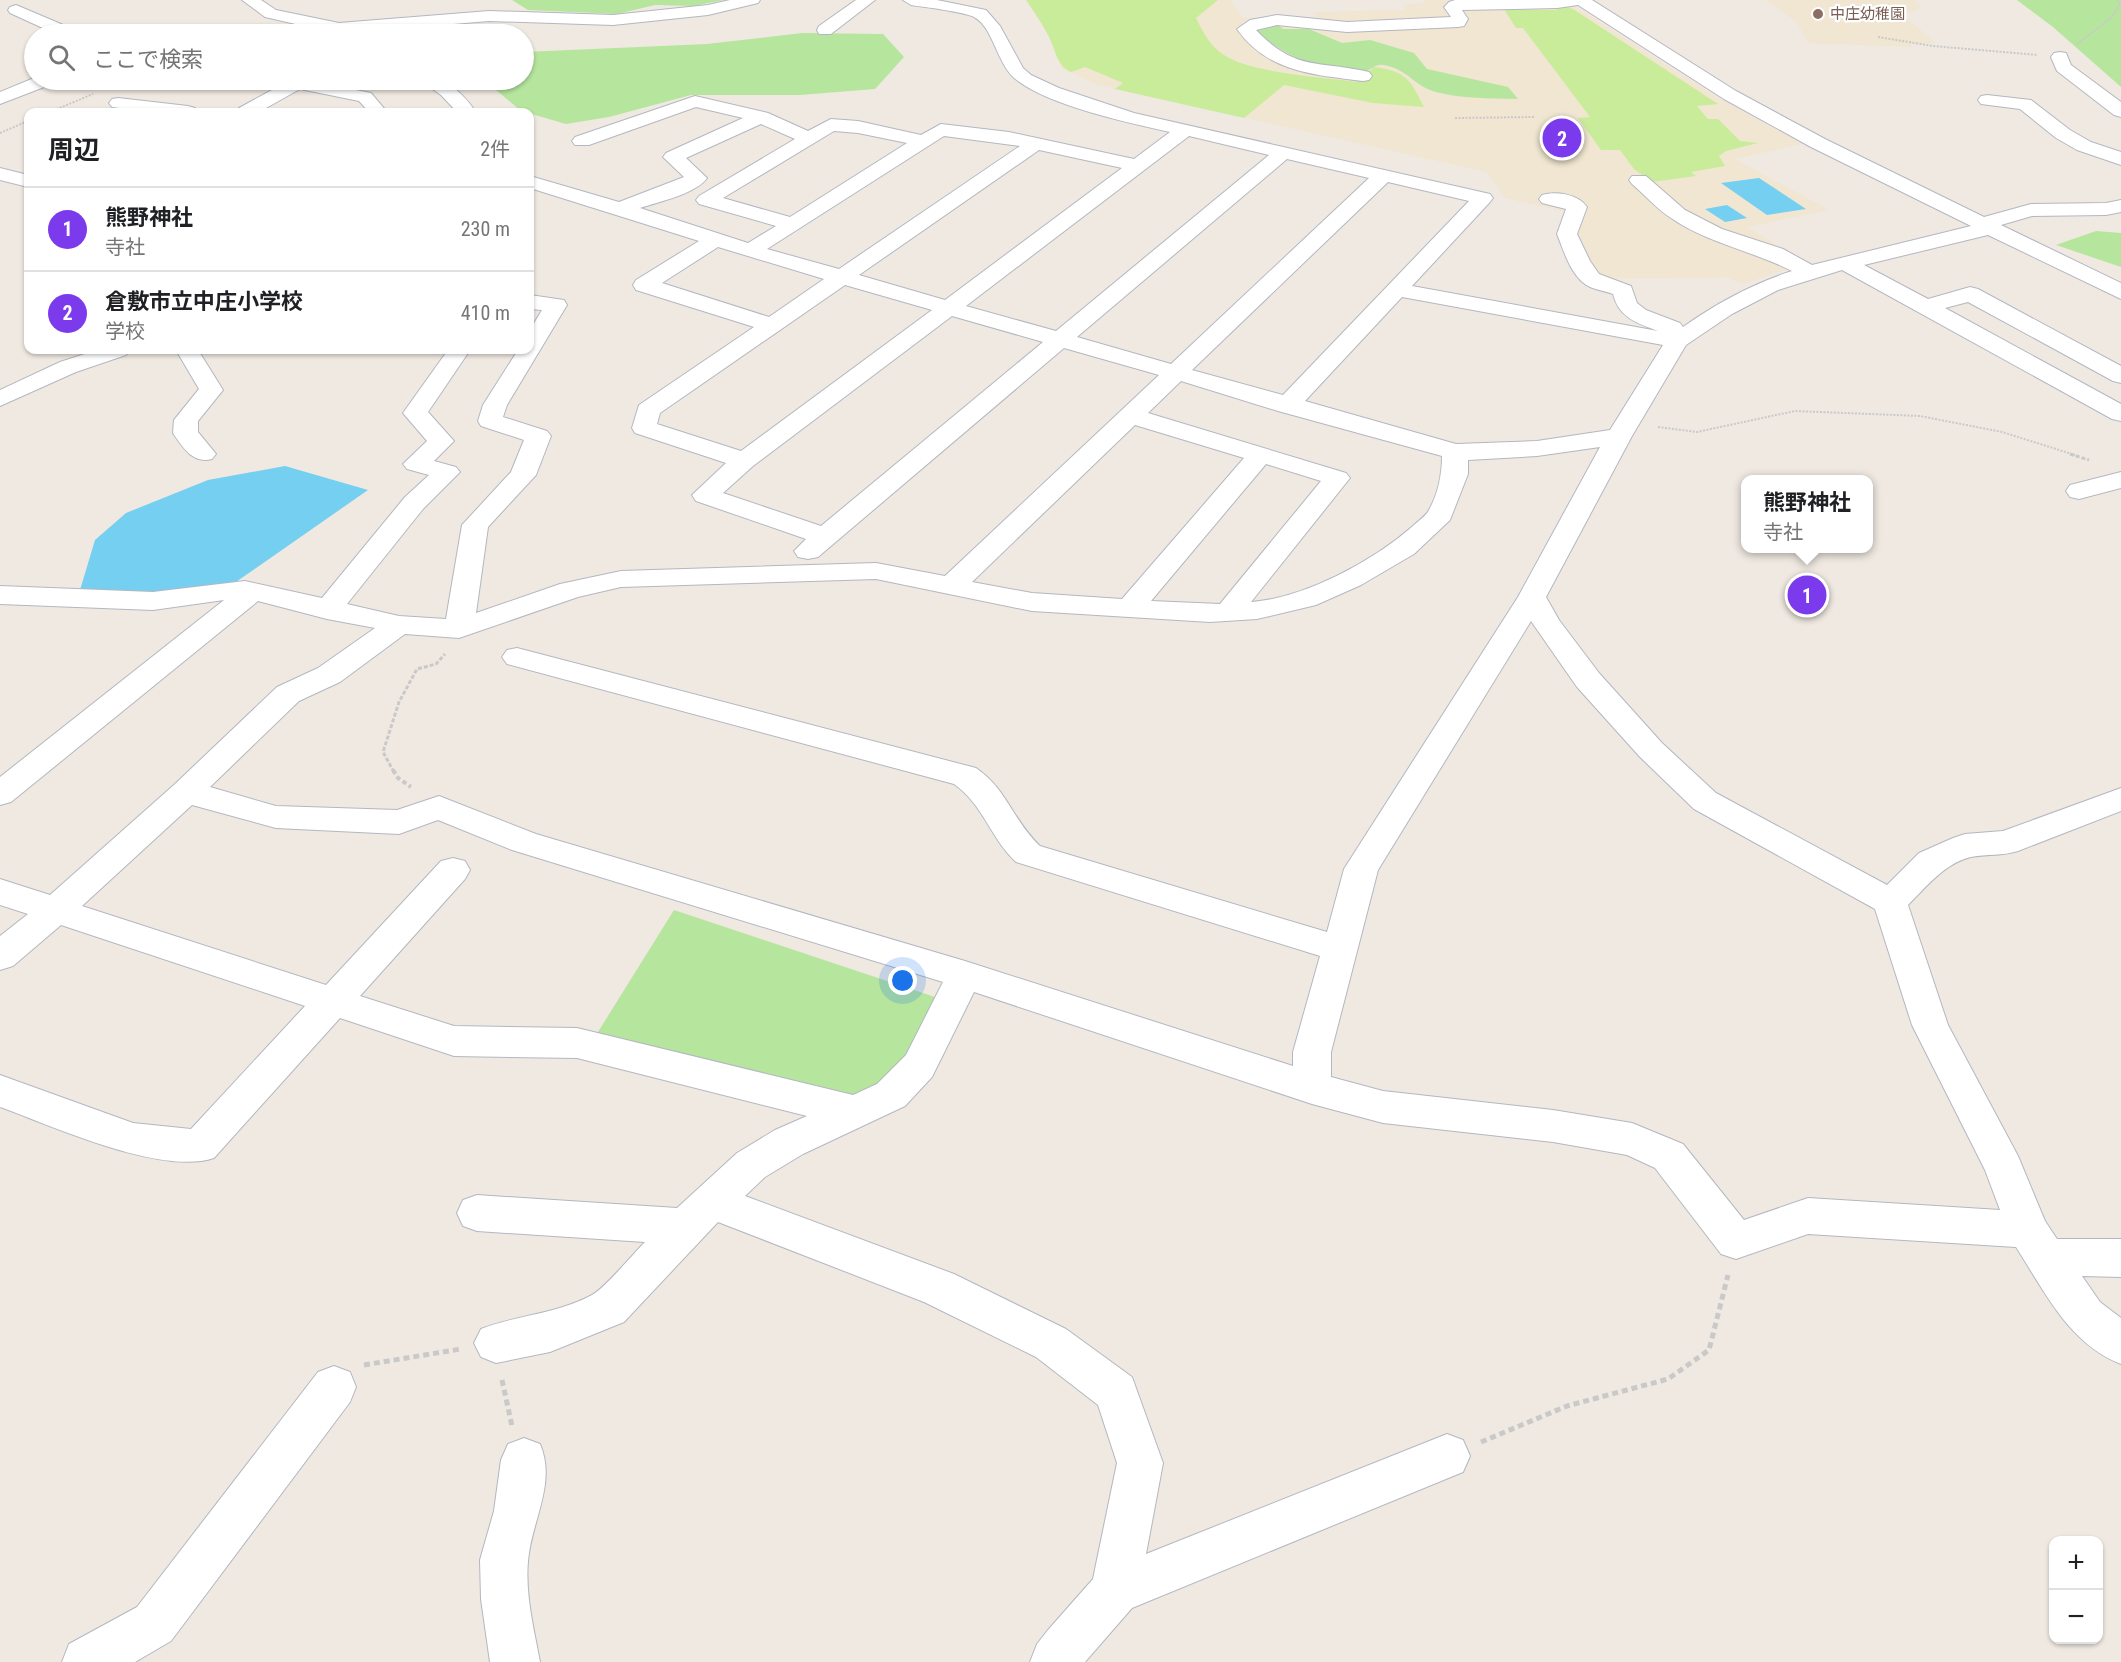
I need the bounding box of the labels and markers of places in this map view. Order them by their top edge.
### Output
place label: 中庄幼稚園 [1830,5,1905,23]
marker: 中庄幼稚園 [1811,7,1825,21]
pin: 2 [1542,116,1582,160]
pin: 1 [1788,572,1826,618]

